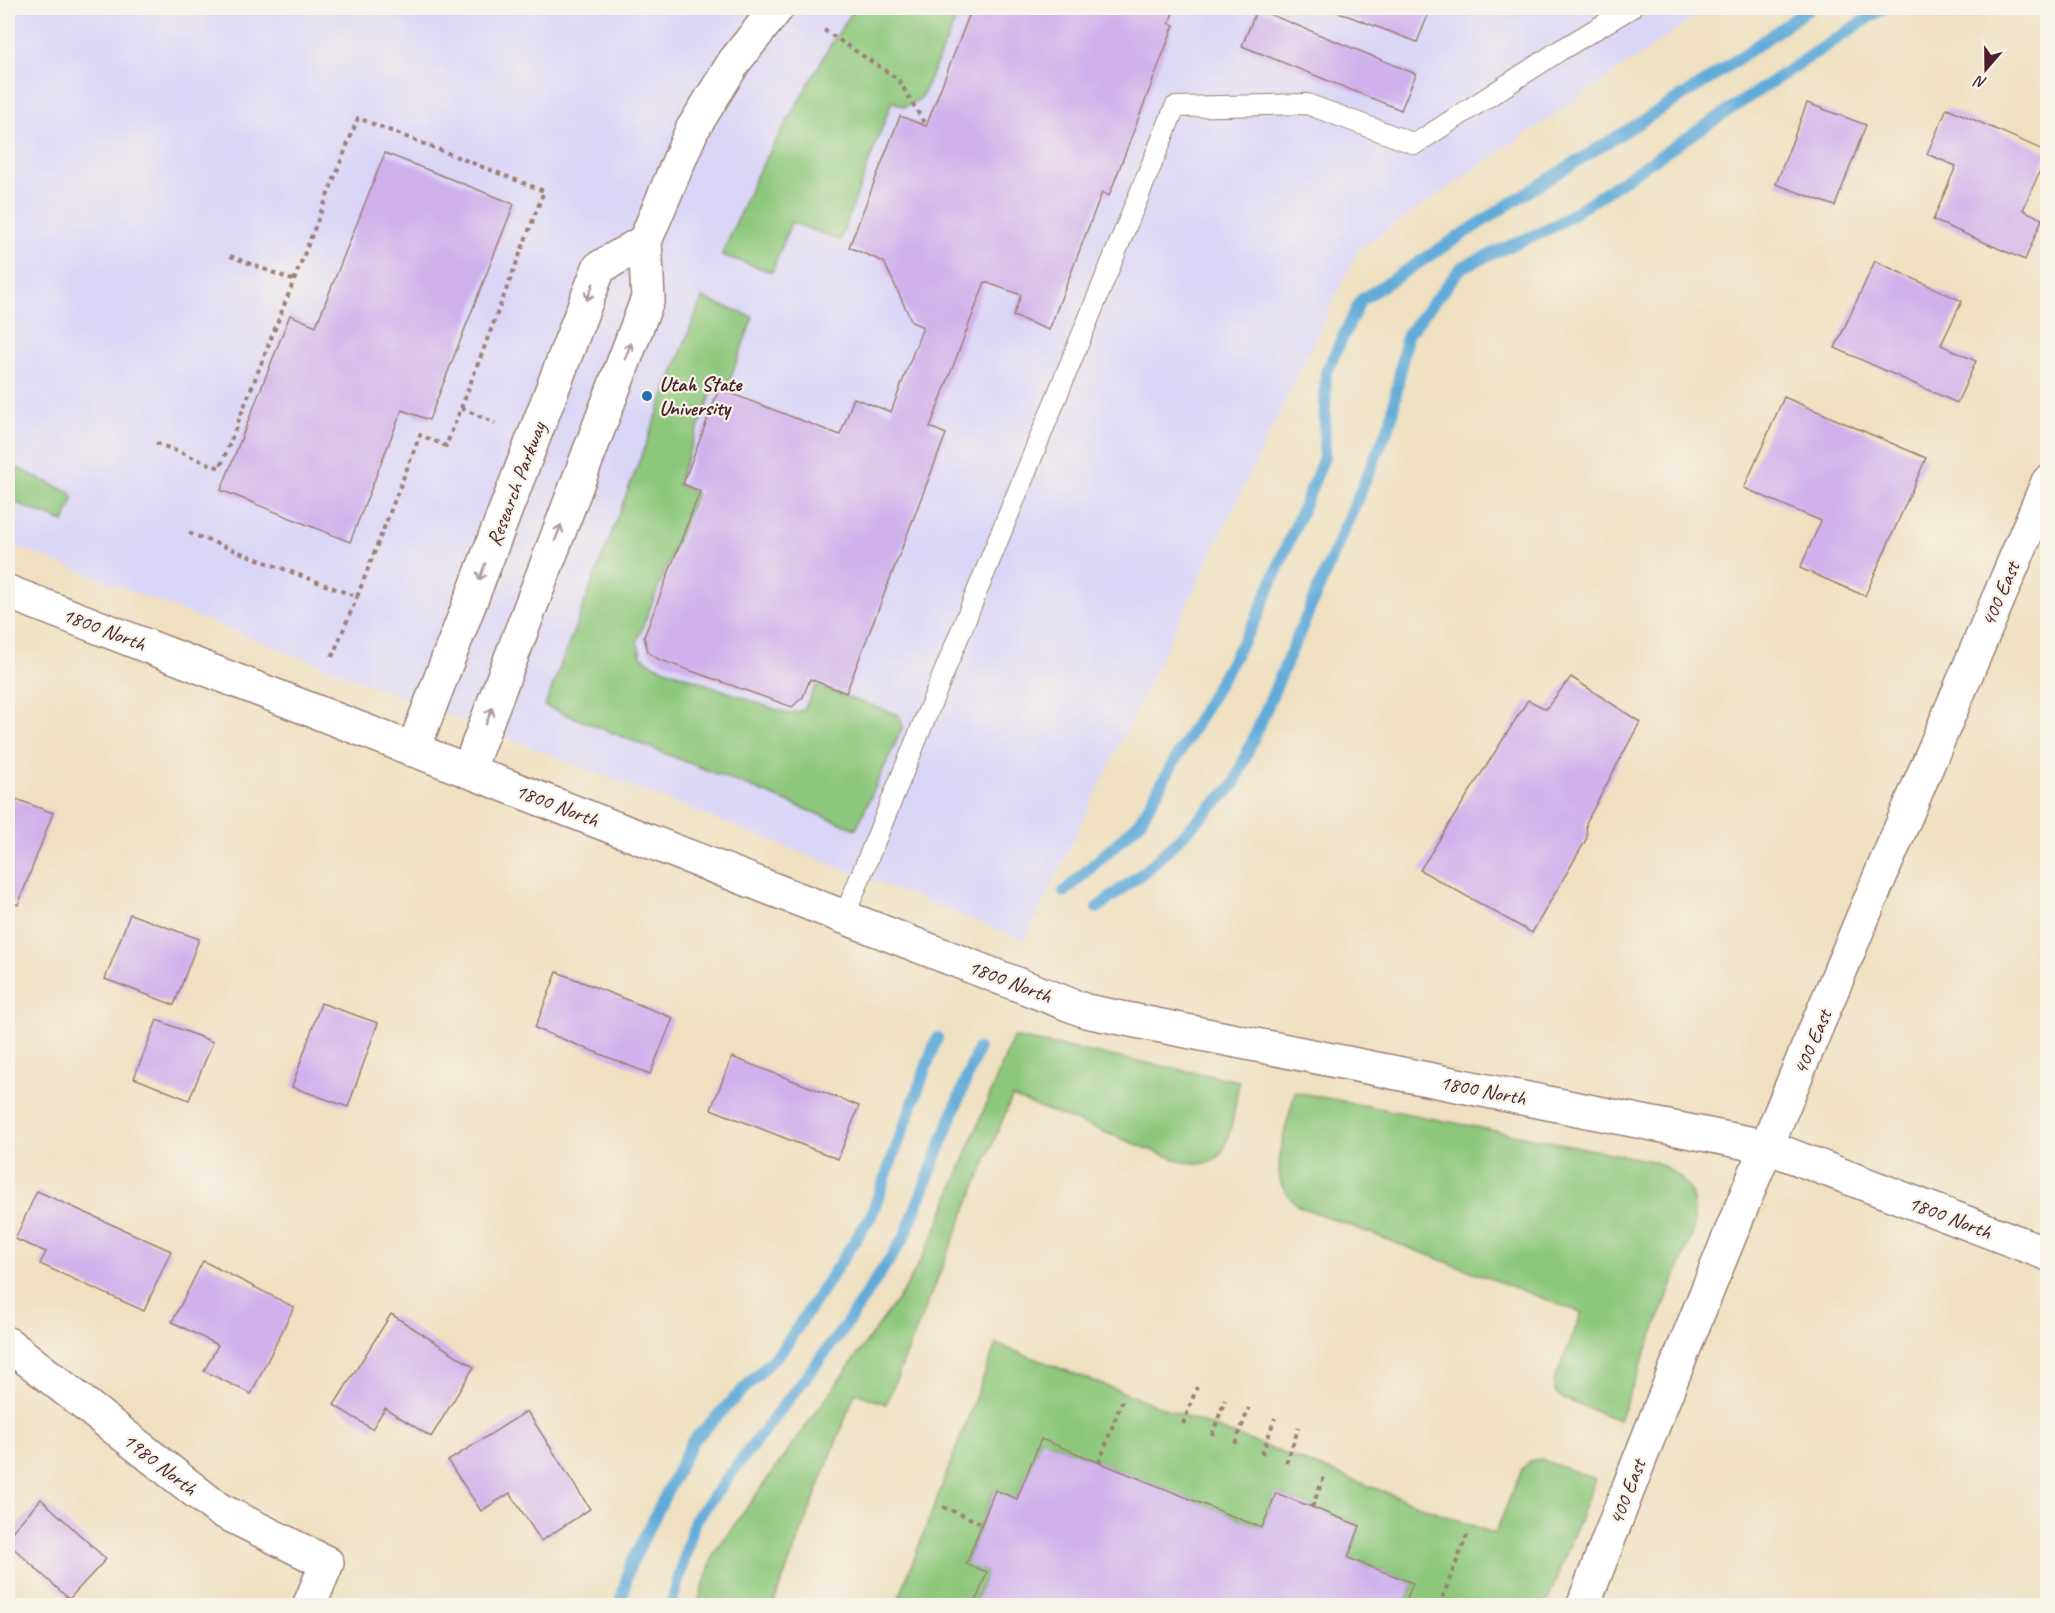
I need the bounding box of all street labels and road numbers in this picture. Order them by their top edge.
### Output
street label: Research Parkway [480,417,552,550]
street label: 400 East [1975,556,2026,630]
street label: 1800 North [59,601,150,657]
street label: 1800 North [512,777,603,833]
street label: 1800 North [965,953,1056,1009]
street label: 400 East [1787,1004,1838,1078]
street label: 1800 North [1438,1069,1529,1111]
street label: 1800 North [1905,1189,1996,1245]
street label: 1980 North [118,1427,203,1501]
street label: 400 East [1603,1454,1652,1528]

